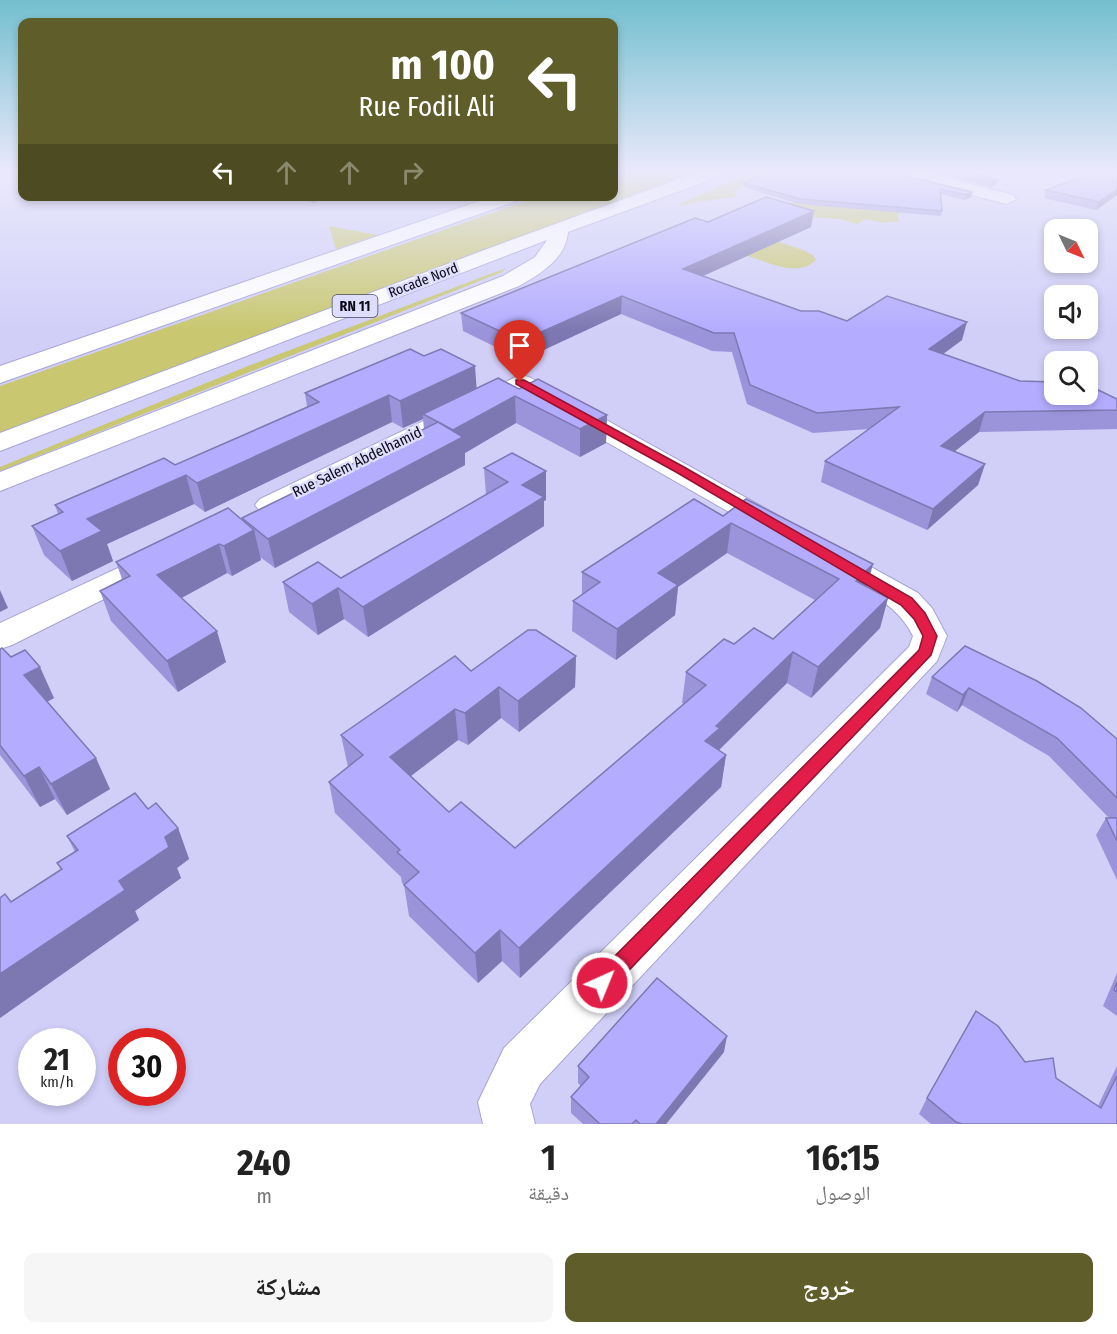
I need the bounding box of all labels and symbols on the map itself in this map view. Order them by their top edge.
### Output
north arrow [1044,219,1098,273]
street label: Rocade Nord [386,259,460,301]
road number: RN 11 [332,295,378,317]
pin [494,320,545,382]
street label: Rue Salem Abdelhamid [289,423,425,501]
position arrow [570,951,634,1015]
speed limit sign: 30 [108,1028,186,1106]

